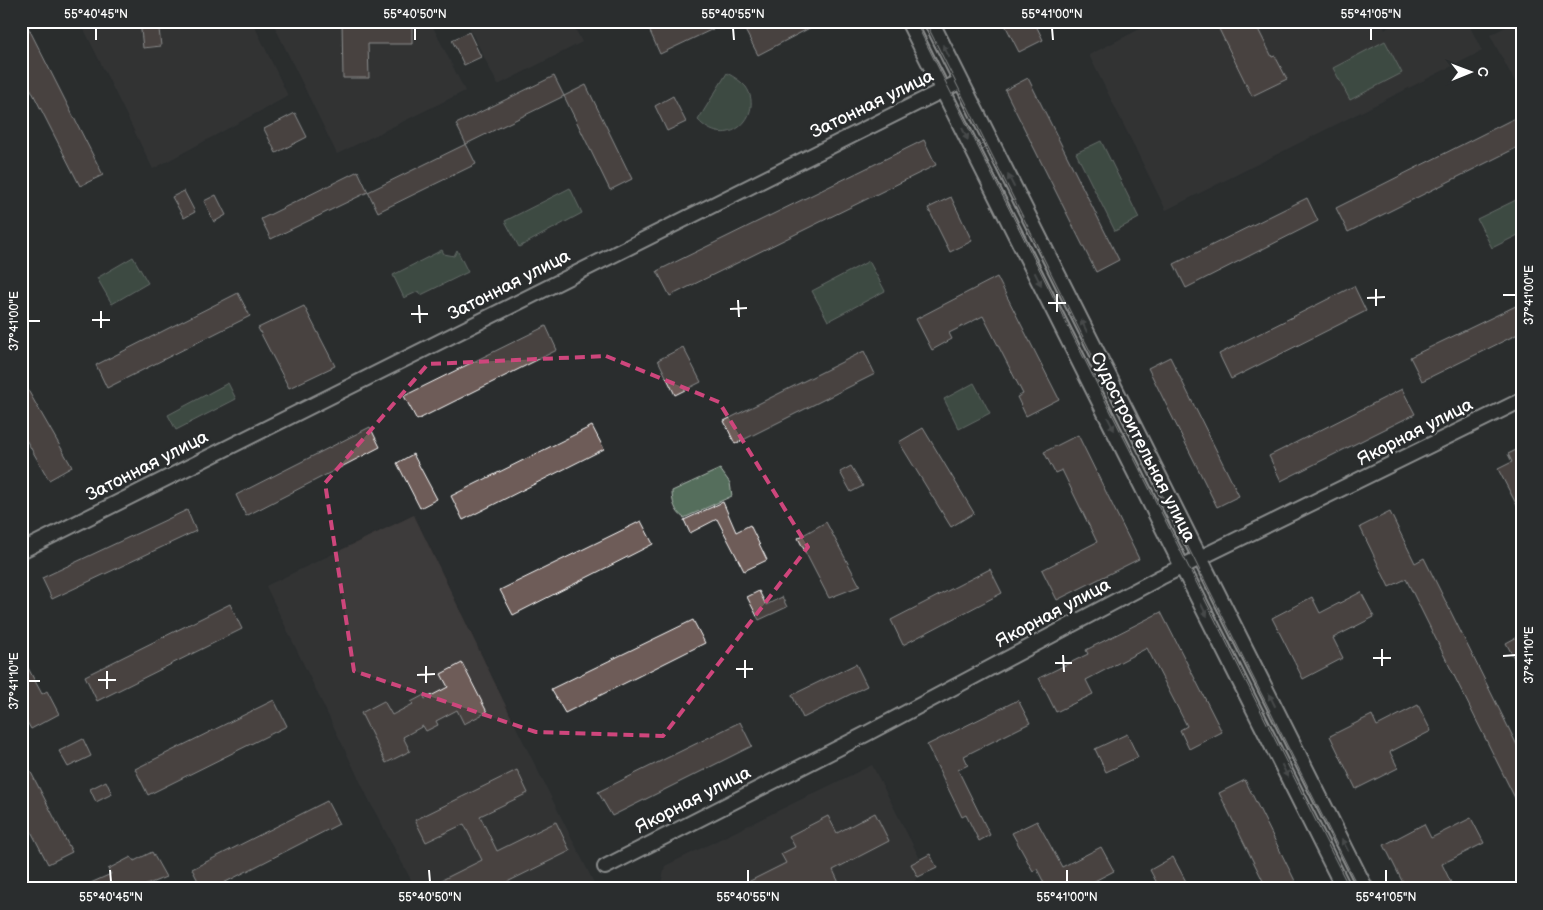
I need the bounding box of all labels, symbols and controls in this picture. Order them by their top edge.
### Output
text: 55°40'45"N [64,7,128,22]
text: 55°40'50"N [383,7,447,22]
text: 55°40'55"N [701,7,765,22]
text: 55°41'00"N [1021,7,1083,22]
text: 55°41'05"N [1340,7,1402,22]
one-way arrow [942,44,950,58]
north arrow [1446,48,1496,98]
street label: Затонная улица [807,65,937,143]
text: С [1474,67,1491,77]
one-way arrow [961,127,969,141]
one-way arrow [1007,173,1015,188]
street label: Затонная улица [444,245,574,325]
text: 37°41'00"E [1522,265,1537,325]
one-way arrow [1034,272,1042,286]
text: 37°41'00"E [7,291,22,351]
one-way arrow [1080,319,1088,333]
street label: Судостроительная улица [1086,348,1200,546]
street label: Якорная улица [1354,394,1477,470]
one-way arrow [1107,417,1115,432]
street label: Затонная улица [82,426,212,506]
street label: Якорная улица [992,574,1114,652]
one-way arrow [1200,603,1208,617]
text: 37°41'10"E [1522,626,1537,684]
text: 37°41'10"E [7,652,22,710]
one-way arrow [1268,693,1276,707]
street label: Якорная улица [632,762,755,838]
one-way arrow [1281,764,1289,778]
one-way arrow [1340,838,1348,852]
text: 55°40'45"N [79,890,143,905]
text: 55°40'50"N [398,890,462,905]
text: 55°40'55"N [716,890,780,905]
text: 55°41'00"N [1036,890,1098,905]
text: 55°41'05"N [1355,890,1417,905]

